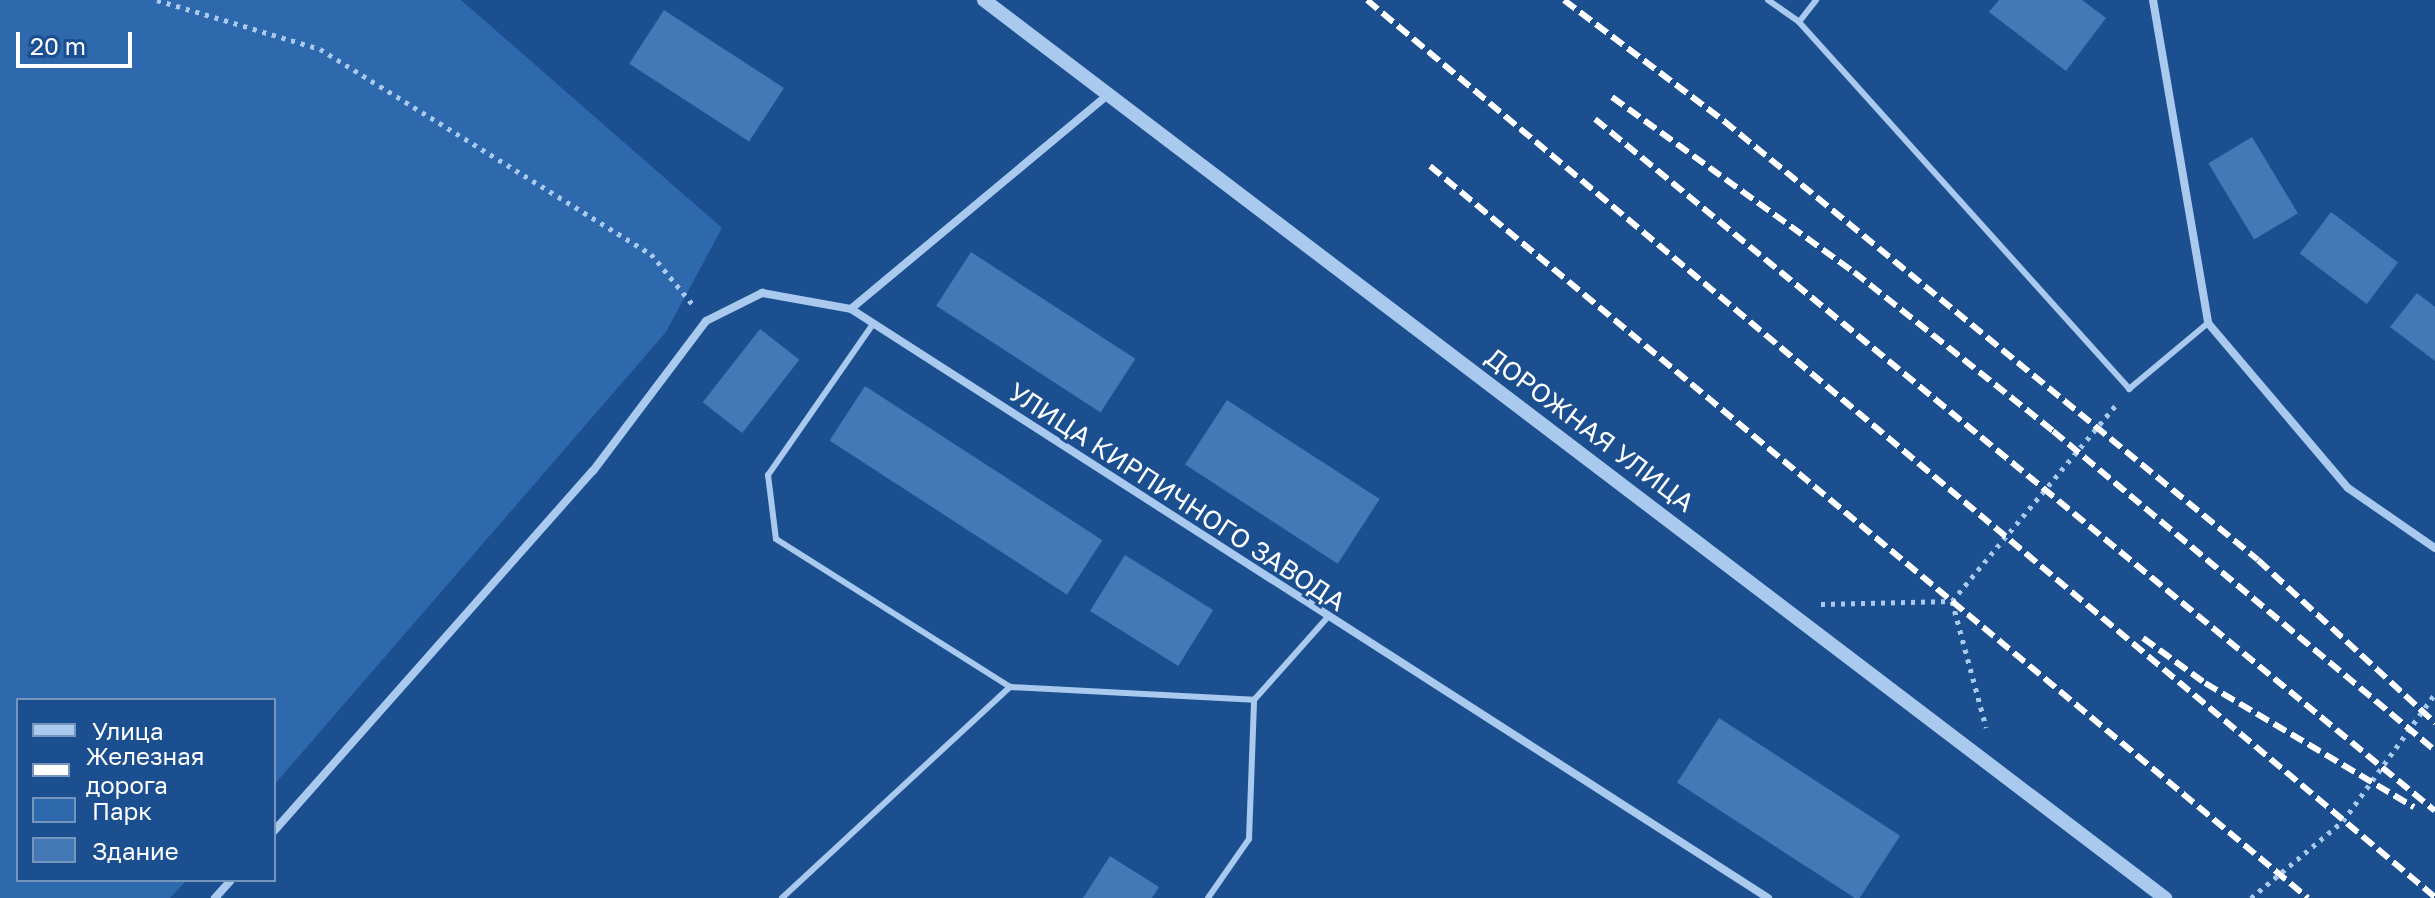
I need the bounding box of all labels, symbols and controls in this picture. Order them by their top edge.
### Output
scale bar [20,16,136,66]
text: 20 m [30,31,86,60]
street label: ДОРОЖНАЯ УЛИЦА [1480,342,1700,518]
street label: УЛИЦА КИРПИЧНОГО ЗАВОДА [1003,376,1351,618]
legend [16,698,276,882]
text: Улица [92,716,164,745]
text: Железная дорога [86,741,204,799]
text: Парк [92,796,152,825]
text: Здание [92,836,179,865]

